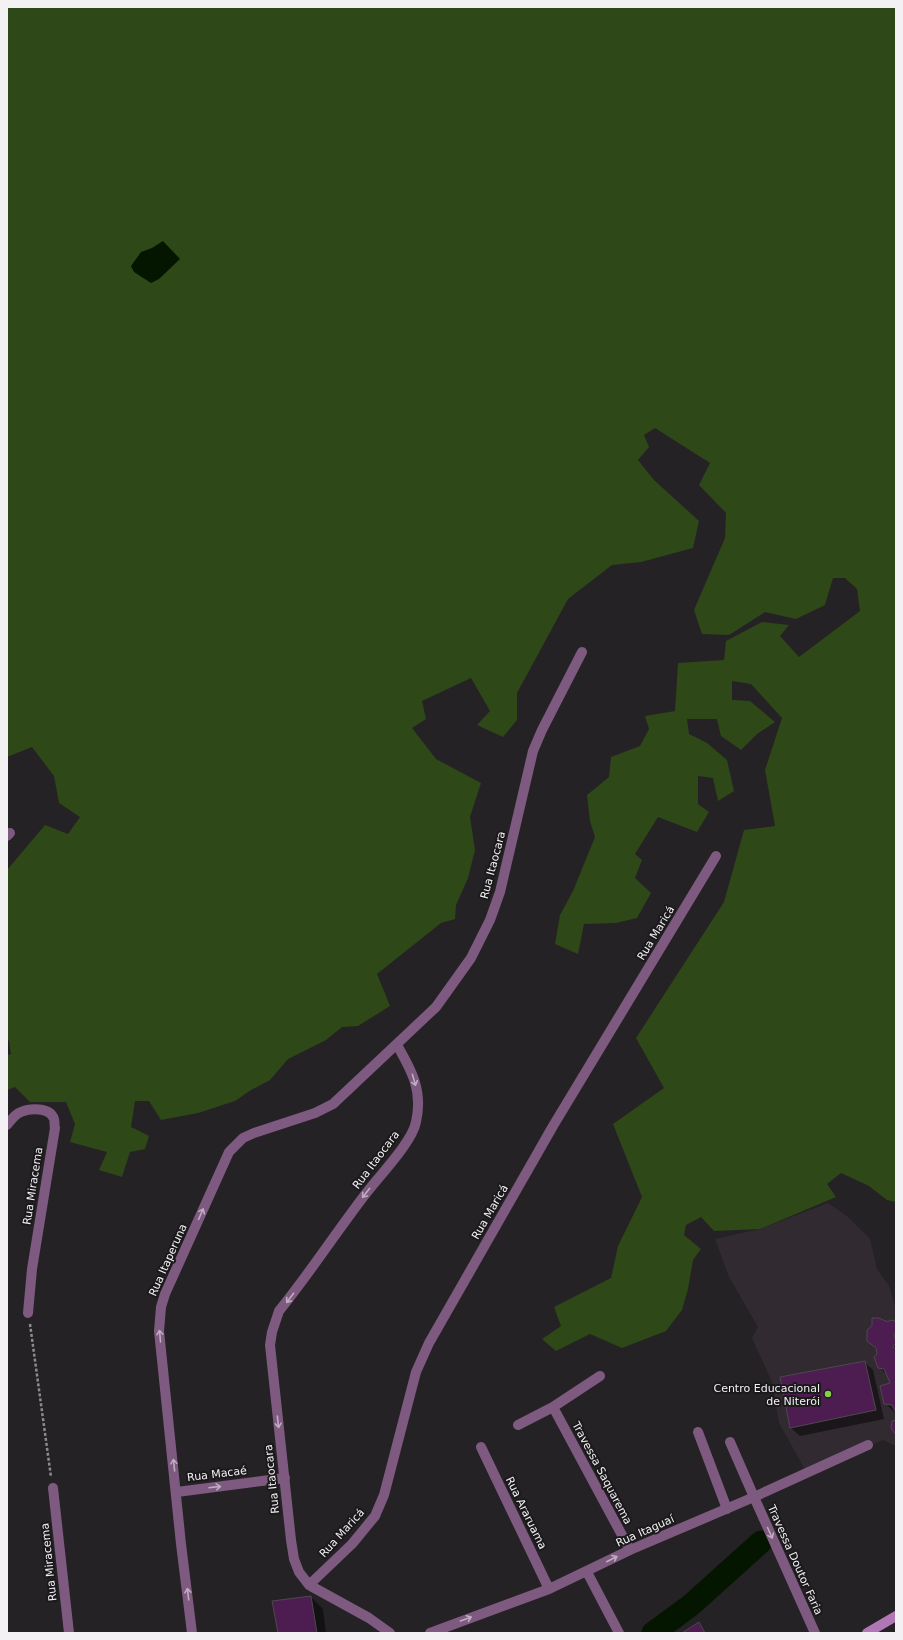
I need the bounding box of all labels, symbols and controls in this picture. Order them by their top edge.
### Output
street label: Rua Itaocara [478,830,508,900]
street label: Rua Maricá [635,904,677,962]
one-way arrow [411,1073,418,1086]
street label: Rua Itaocara [350,1128,402,1192]
street label: Rua Miracema [20,1146,46,1226]
street label: Rua Maricá [469,1182,511,1242]
one-way arrow [362,1187,371,1198]
one-way arrow [198,1209,205,1221]
street label: Rua Itaperuna [146,1222,190,1298]
one-way arrow [286,1292,294,1303]
one-way arrow [156,1330,163,1343]
place label: Centro Educacional de Niterói [713,1382,820,1408]
marker: Centro Educacional de Niterói [823,1389,833,1399]
one-way arrow [274,1415,282,1428]
street label: Travessa Saquarema [569,1419,635,1526]
street label: Rua Itaocara [262,1444,282,1514]
one-way arrow [170,1459,177,1472]
street label: Rua Macaé [186,1464,248,1484]
street label: Rua Araruama [503,1475,549,1551]
one-way arrow [208,1483,221,1491]
street label: Travessa Doutor Faria [764,1502,825,1617]
street label: Rua Maricá [317,1506,367,1560]
street label: Rua Itaguaí [614,1512,677,1550]
street label: Rua Miracema [38,1522,60,1602]
one-way arrow [767,1527,774,1539]
one-way arrow [606,1555,618,1562]
one-way arrow [184,1588,191,1601]
one-way arrow [460,1615,472,1623]

